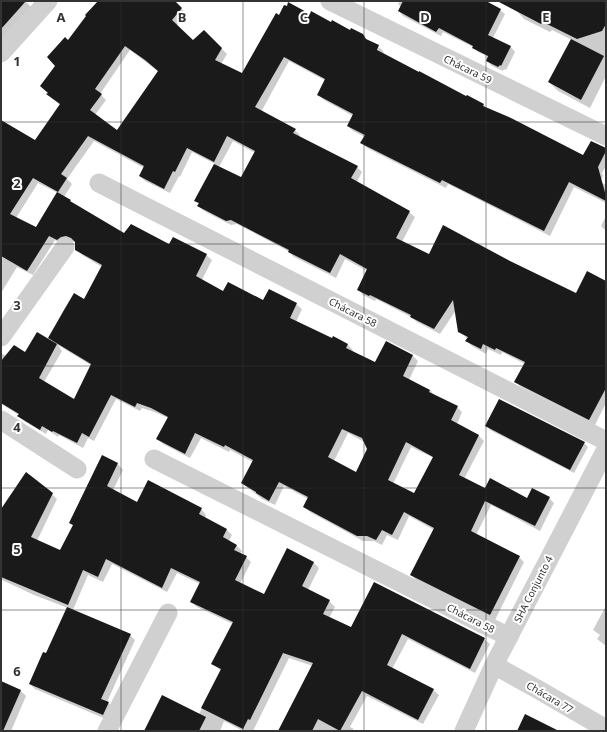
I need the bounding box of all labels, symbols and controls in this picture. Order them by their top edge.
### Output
text: A [57,8,66,26]
text: B [178,8,186,26]
text: C [300,8,308,26]
text: D [420,8,430,26]
text: E [542,8,550,26]
street label: Chácara 59 [442,51,495,87]
text: 1 [13,52,21,70]
text: 2 [13,174,21,192]
street label: Chácara 58 [327,294,380,330]
text: 3 [13,296,21,314]
text: 4 [13,418,21,436]
text: 5 [13,540,21,558]
street label: SHA Conjunto 4 [510,553,556,625]
street label: Chácara 58 [445,600,498,636]
text: 6 [13,662,21,680]
street label: Chácara 77 [524,678,576,716]

